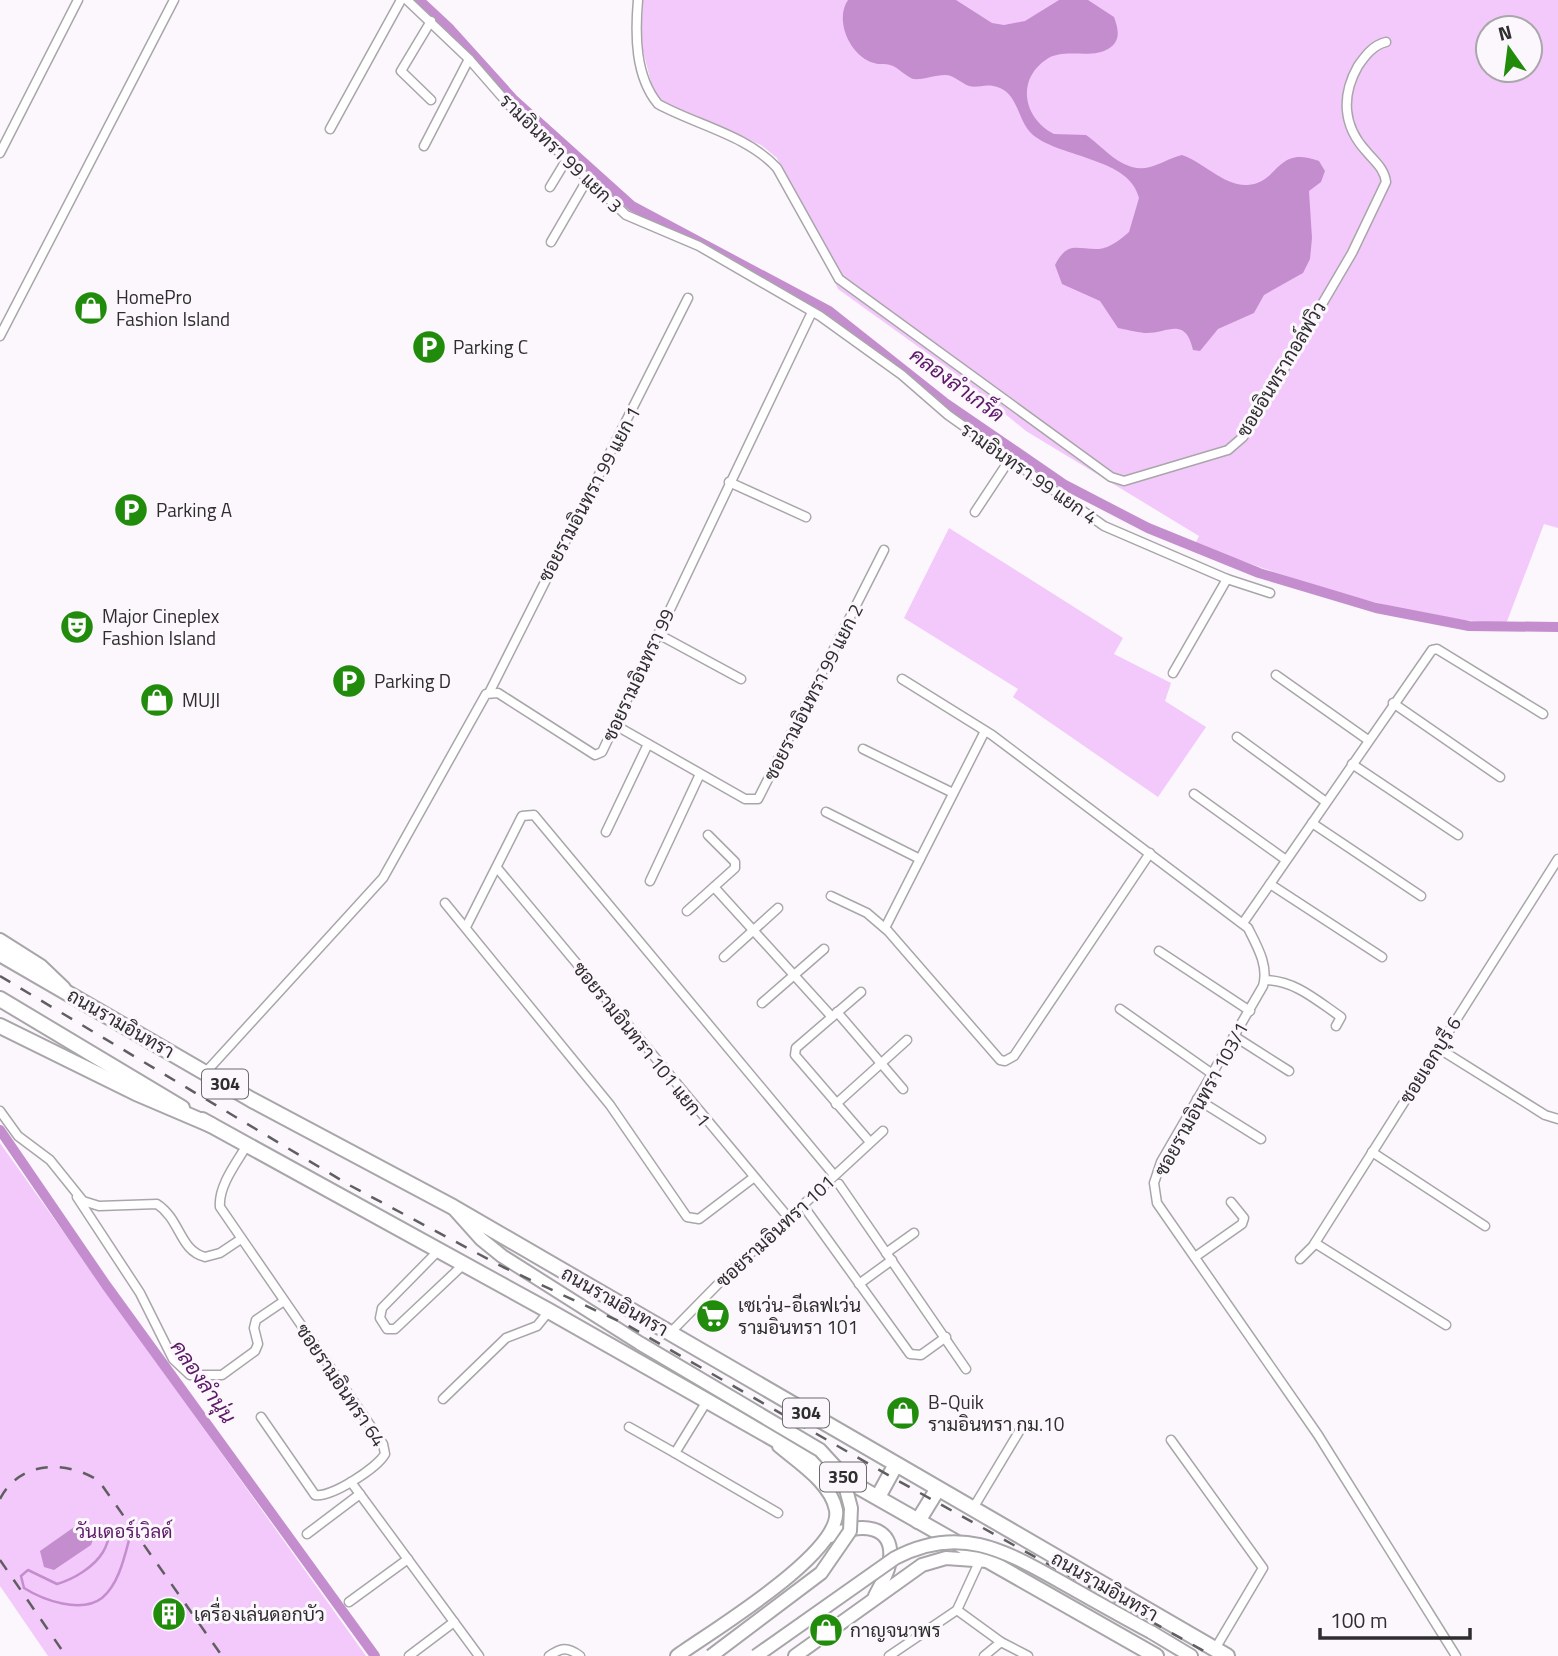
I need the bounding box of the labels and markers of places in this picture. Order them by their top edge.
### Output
place label: HomePro Fashion Island [116,282,230,333]
shop icon: HomePro Fashion Island [72,289,110,327]
parking icon: Parking C [410,328,448,366]
place label: Parking C [453,332,528,361]
parking icon: Parking A [112,491,150,529]
place label: Parking A [156,495,232,524]
place label: Major Cineplex Fashion Island [102,601,220,652]
theatre icon: Major Cineplex Fashion Island [58,608,96,646]
parking icon: Parking D [330,662,368,700]
place label: Parking D [374,666,451,695]
shop icon: MUJI [138,681,176,719]
place label: MUJI [182,685,220,714]
place label: เซเว่น-อีเลฟเว่น รามอินทรา 101 [738,1290,861,1341]
supermarket icon: เซเว่น-อีเลฟเว่น รามอินทรา 101 [694,1297,732,1335]
place label: B-Quik รามอินทรา กม.10 [928,1387,1064,1438]
shop icon: B-Quik รามอินทรา กม.10 [884,1394,922,1432]
building icon: เครื่องเล่นดอกบัว [150,1595,188,1633]
place label: เครื่องเล่นดอกบัว [194,1597,325,1628]
shop icon: กาญจนาพร [807,1611,845,1649]
place label: กาญจนาพร [850,1615,941,1644]

